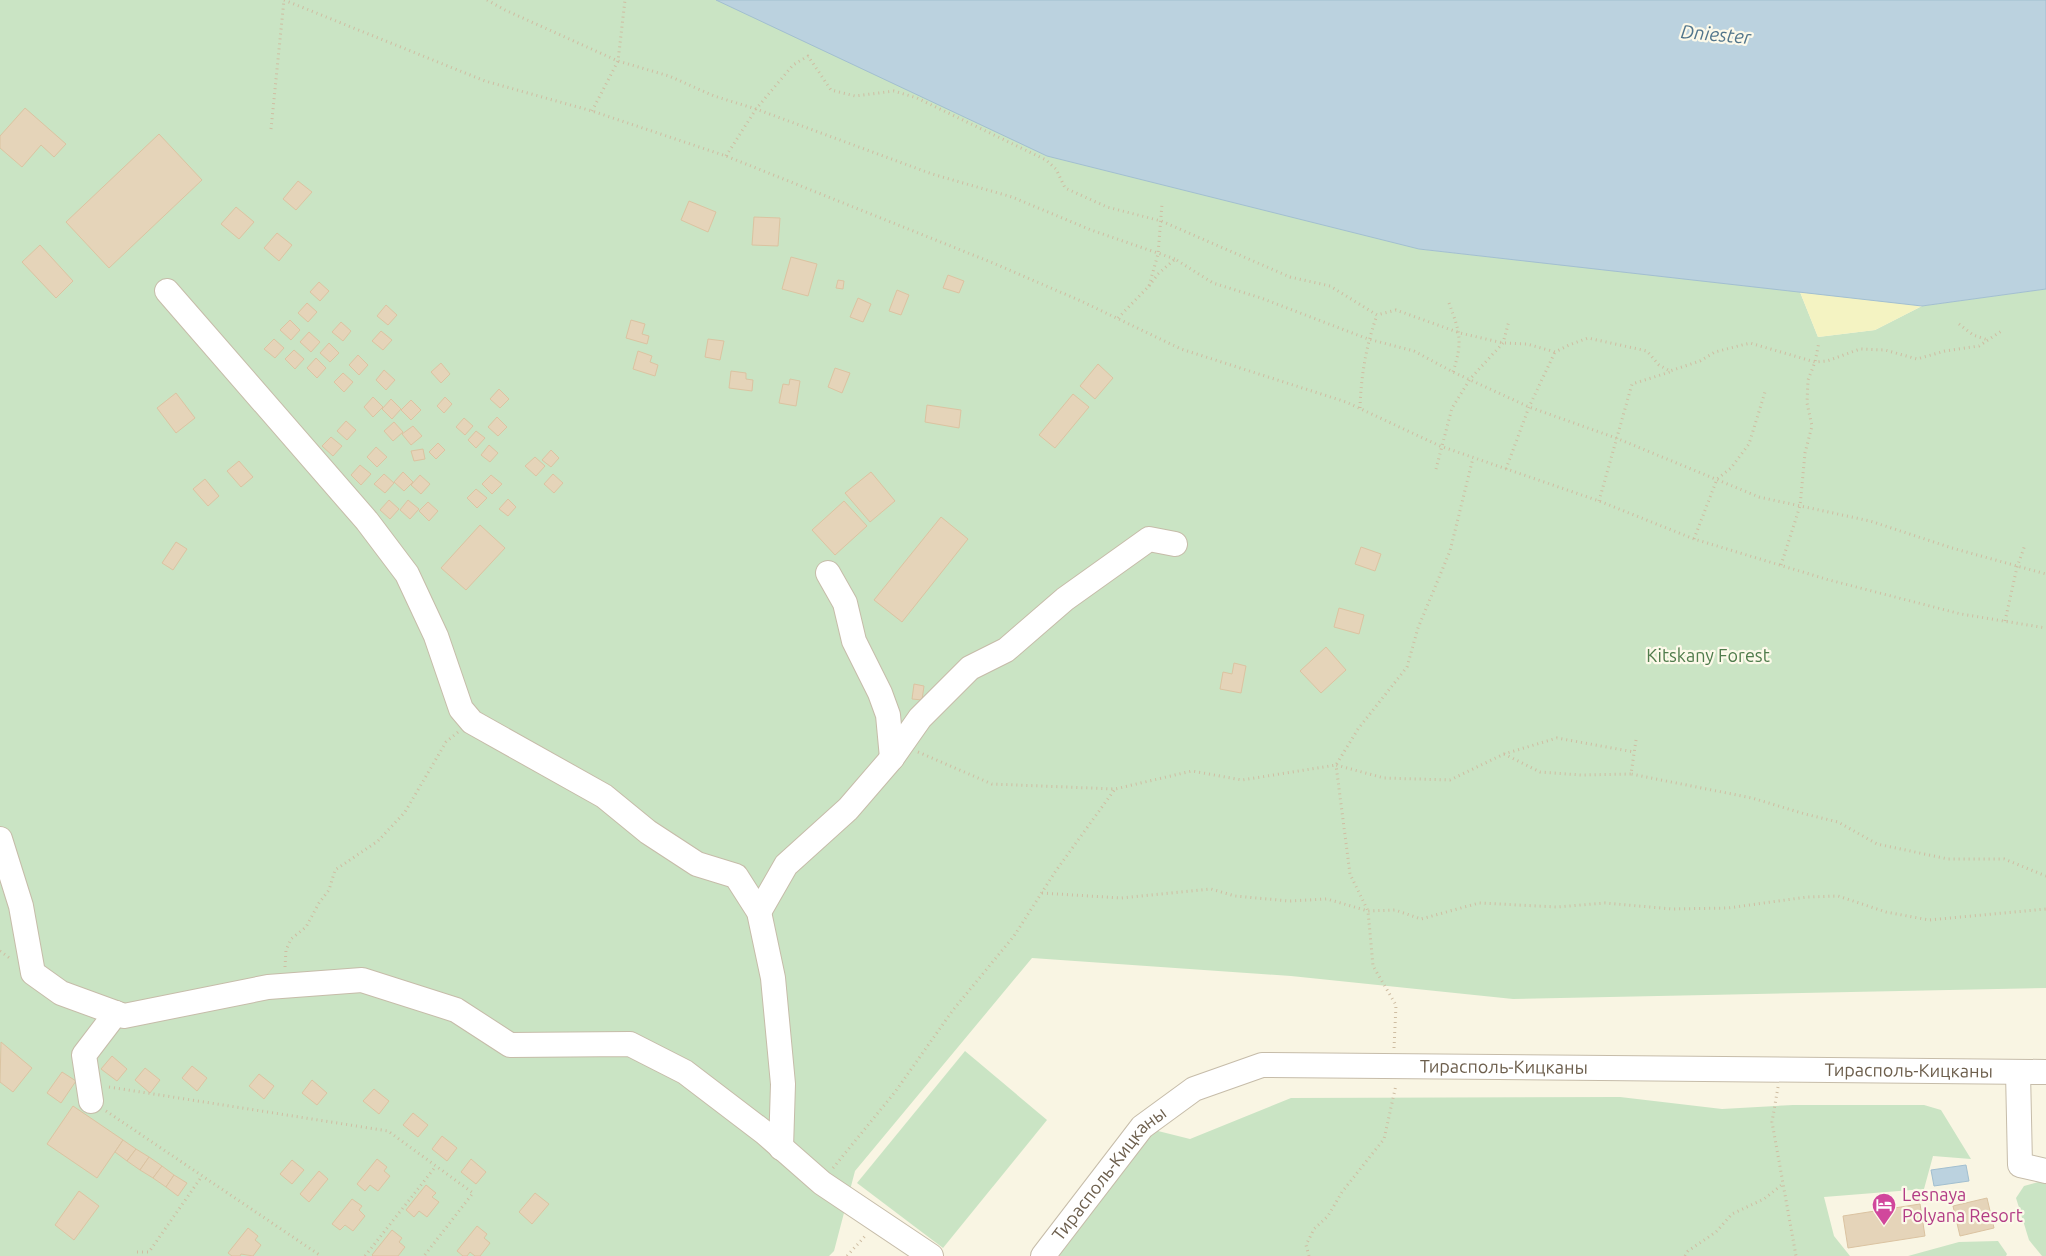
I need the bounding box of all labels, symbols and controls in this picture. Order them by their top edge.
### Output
water label: Dniester [1680,20,1753,48]
park label: Kitskany Forest [1646,645,1770,665]
street label: Тирасполь-Кицканы [1420,1055,1588,1077]
street label: Тирасполь-Кицканы [1825,1059,1993,1081]
street label: Тирасполь-Кицканы [1048,1102,1170,1244]
place label: Lesnaya Polyana Resort [1902,1184,2023,1225]
hotel icon: Lesnaya Polyana Resort [1871,1192,1897,1226]

